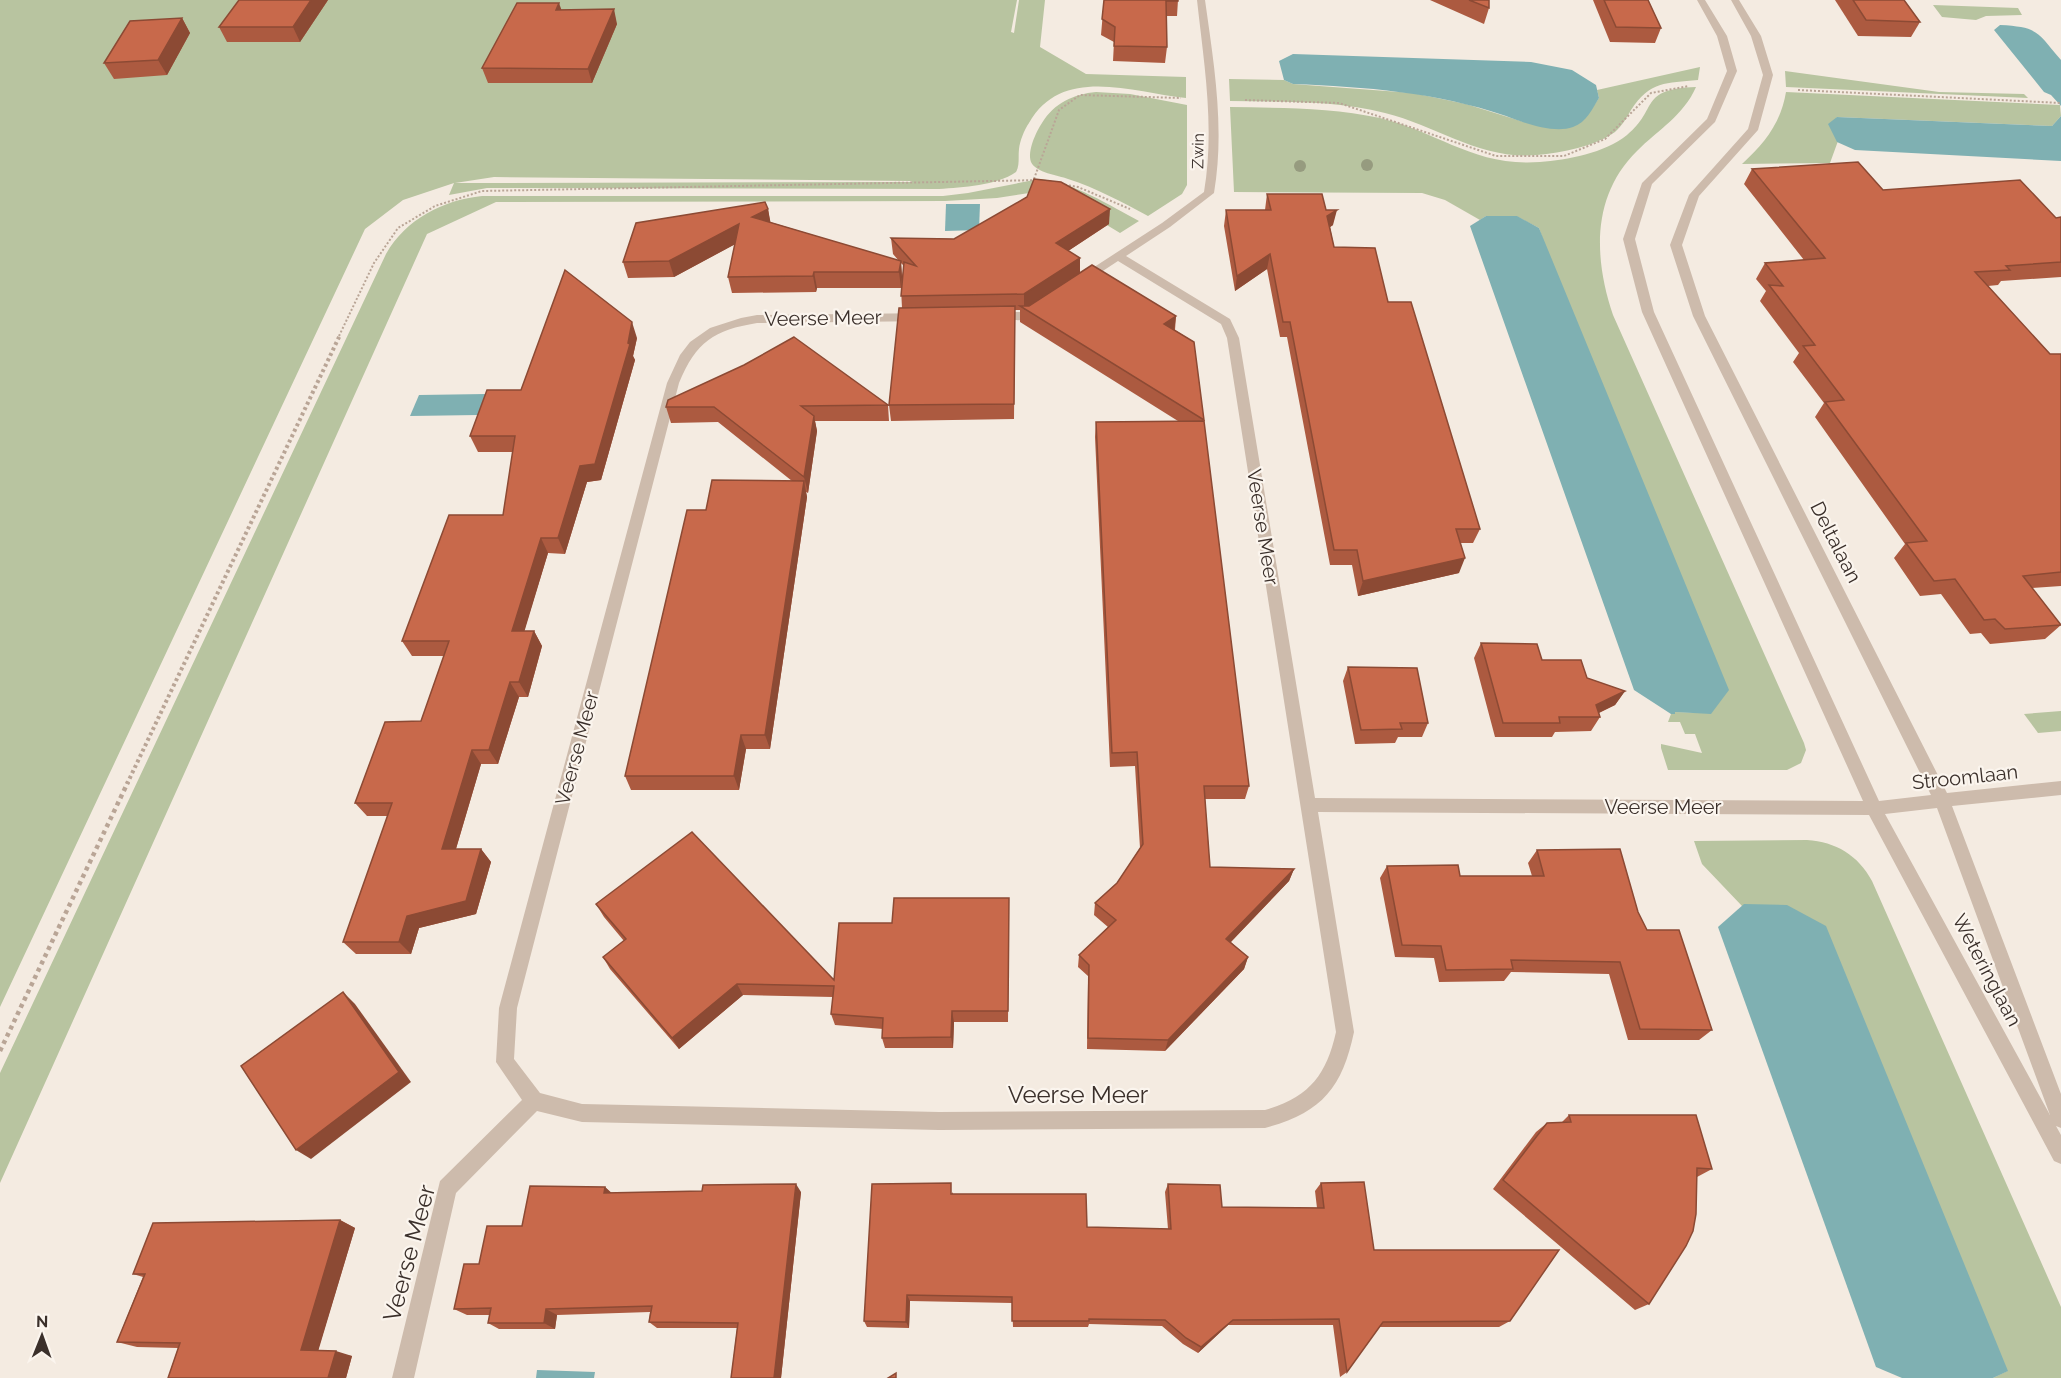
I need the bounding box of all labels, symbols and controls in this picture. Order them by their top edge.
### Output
street label: Zwin [1188,133,1208,169]
street label: Veerse Meer [764,305,882,331]
street label: Veerse Meer [1242,467,1284,587]
street label: Deltalaan [1805,497,1867,587]
street label: Veerse Meer [550,688,604,808]
street label: Stroomlaan [1911,760,2019,794]
street label: Veerse Meer [1604,795,1722,819]
street label: Weteringlaan [1947,910,2027,1030]
street label: Veerse Meer [1008,1080,1149,1109]
street label: Veerse Meer [377,1181,441,1325]
north arrow [12,1306,72,1366]
text: N [36,1312,49,1331]

